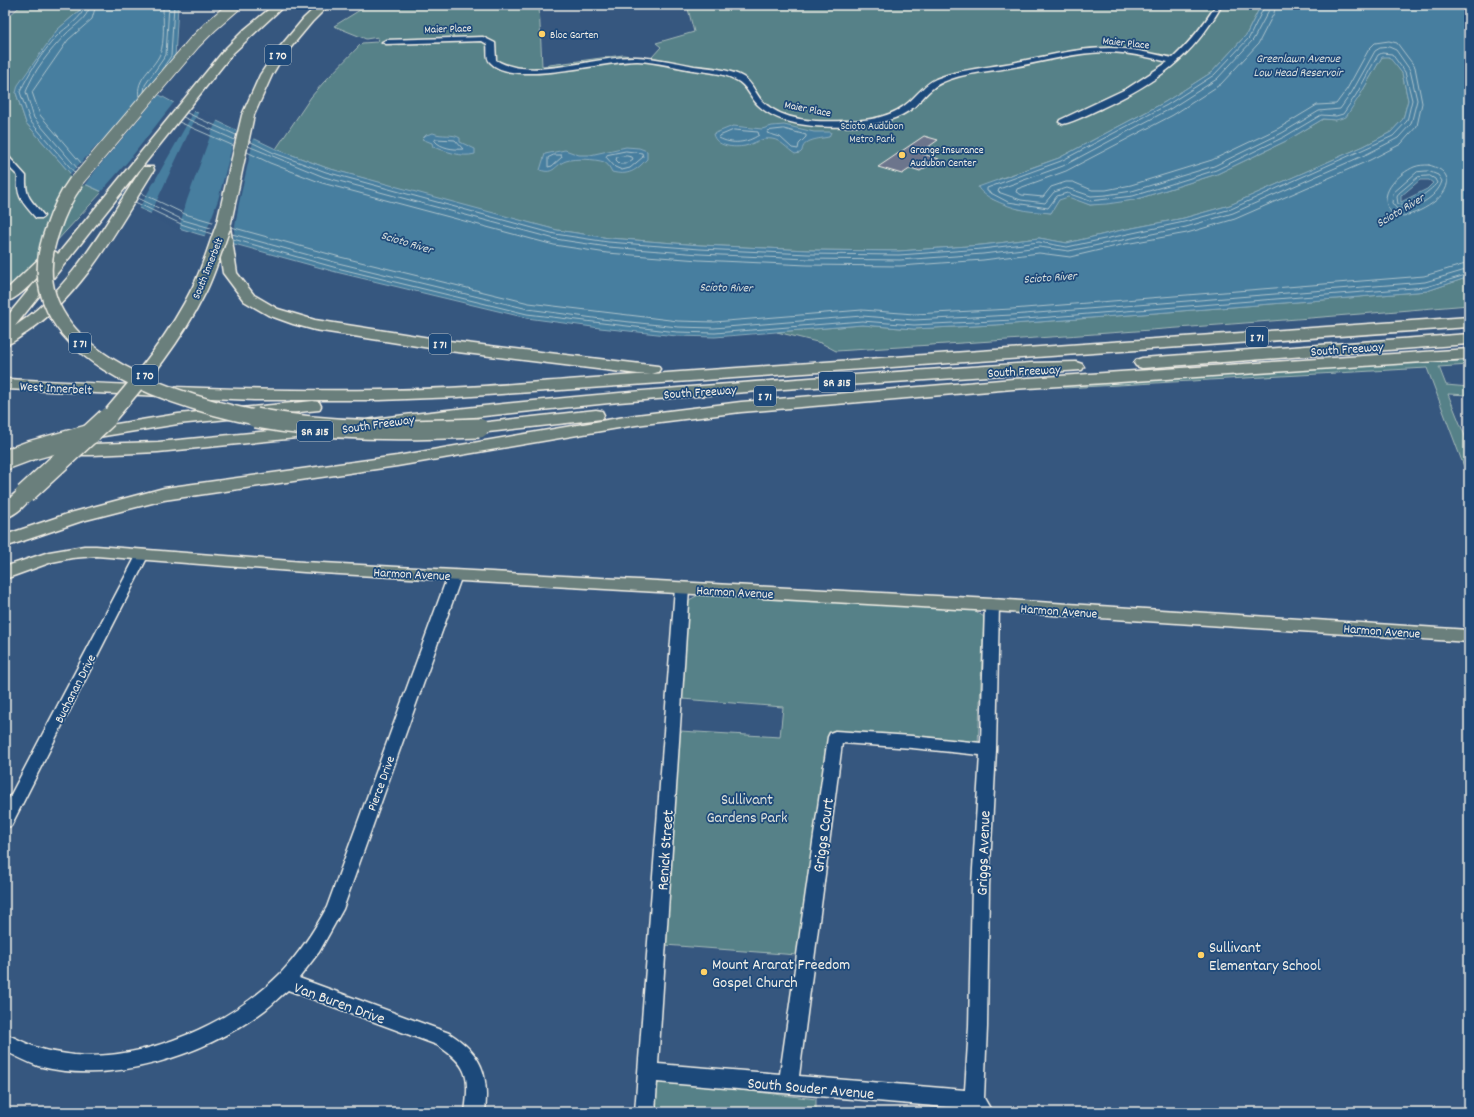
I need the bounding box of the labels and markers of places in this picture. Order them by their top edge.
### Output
place label: Bloc Garten [550,28,598,44]
marker: Bloc Garten [537,29,547,39]
place label: Grange Insurance Audubon Center [910,143,984,172]
marker: Grange Insurance Audubon Center [897,150,907,160]
place label: Sullivant Elementary School [1209,937,1321,978]
marker: Sullivant Elementary School [1196,950,1206,960]
place label: Mount Ararat Freedom Gospel Church [712,954,850,995]
marker: Mount Ararat Freedom Gospel Church [699,967,709,977]

